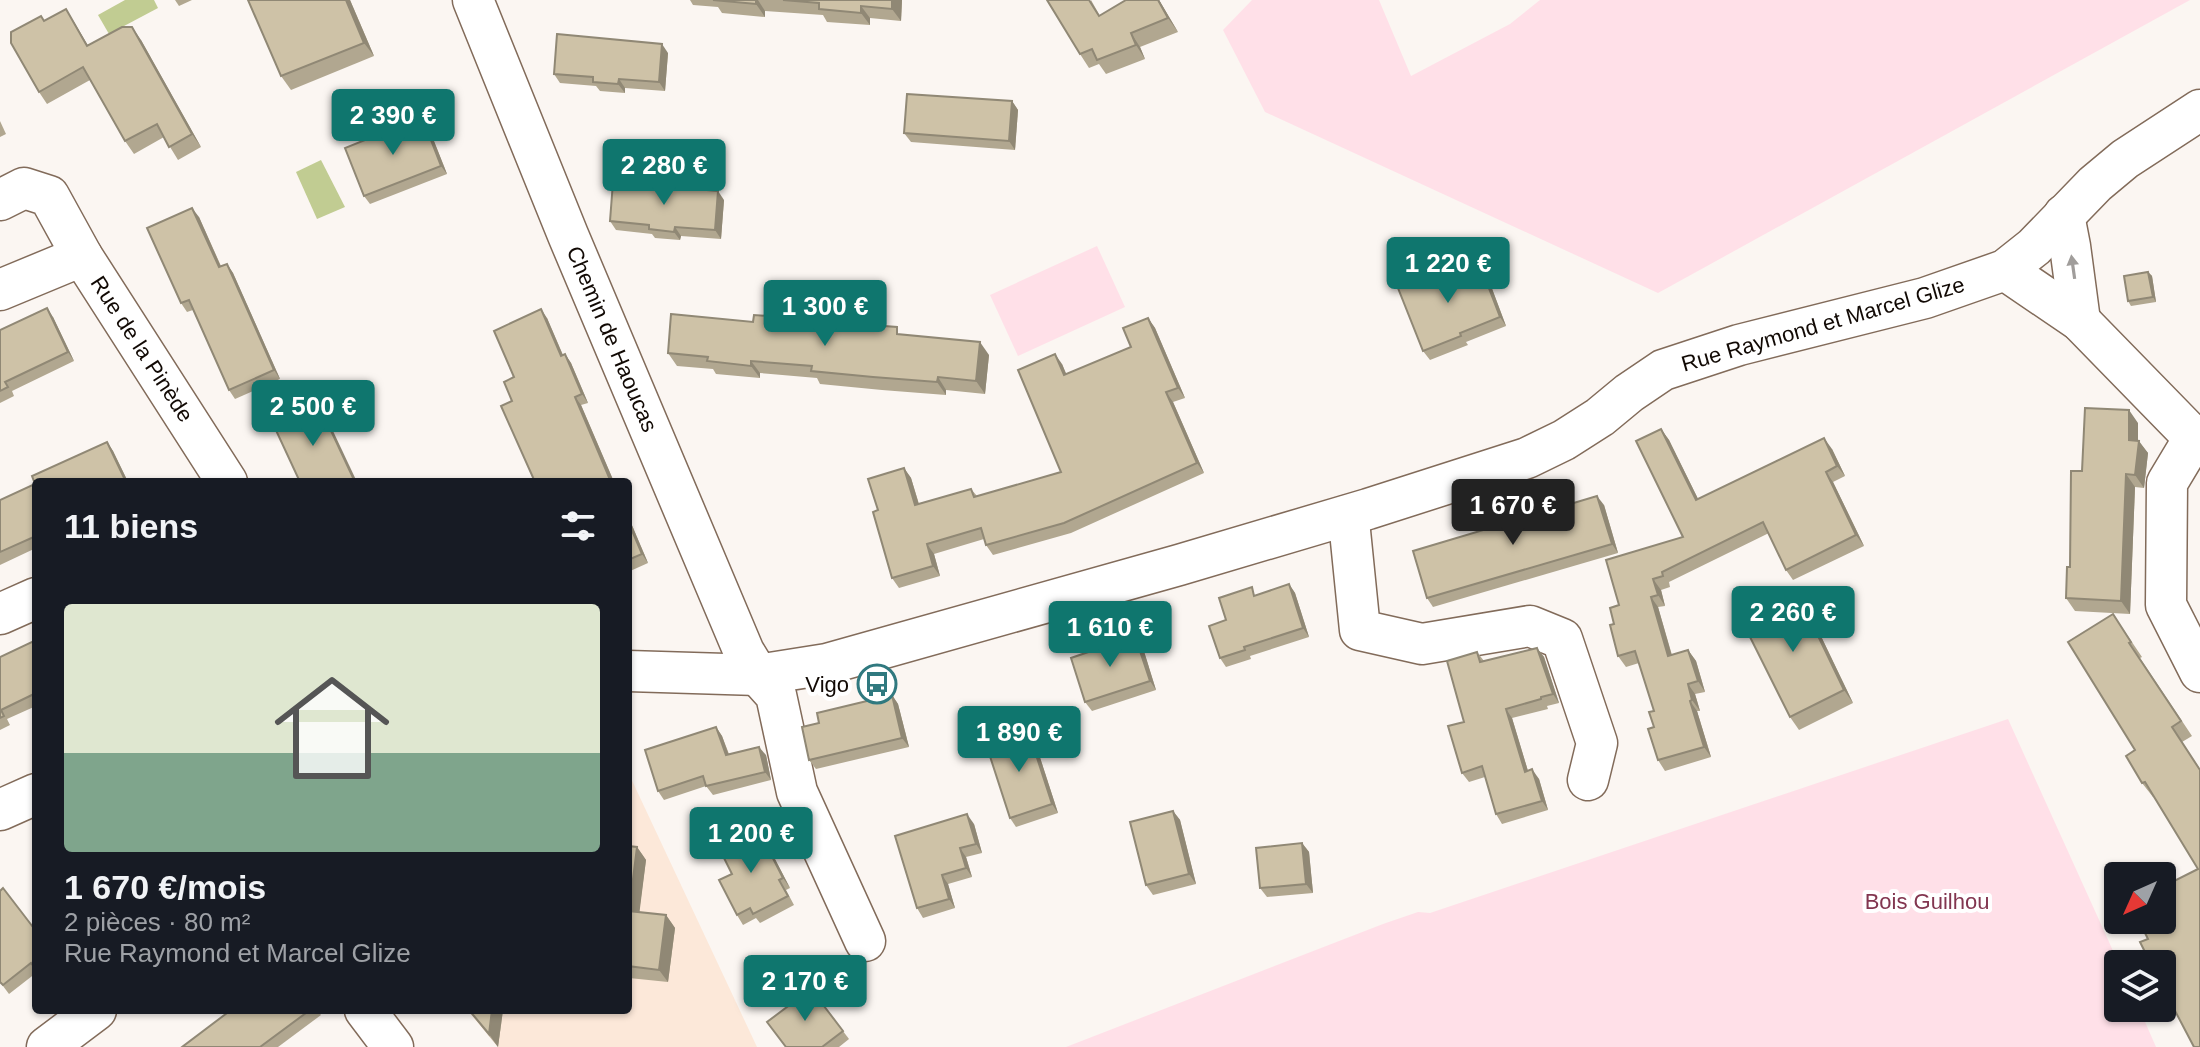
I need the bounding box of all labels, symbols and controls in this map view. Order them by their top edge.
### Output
pin: 2 390 € [319,89,467,157]
text: 2 390 € [350,100,436,130]
pin: 2 280 € [590,139,738,207]
text: 2 280 € [621,150,707,180]
pin: 1 220 € [1374,237,1522,305]
street label: Chemin de Haoucas [562,242,662,436]
text: 1 220 € [1405,248,1491,278]
one-way arrow [2066,255,2079,280]
street label: Rue de la Pinède [86,271,198,427]
street label: Rue Raymond et Marcel Glize [1679,272,1967,376]
pin: 1 300 € [751,280,899,348]
text: 1 300 € [782,291,868,321]
pin: 2 500 € [239,380,387,448]
text: 2 500 € [270,391,356,421]
pin: 1 670 € [1439,479,1587,547]
text: 1 670 € [1470,490,1556,520]
icon: filters [556,504,600,548]
text: 11 biens [64,507,198,545]
pin: 2 260 € [1719,586,1867,654]
text: 2 260 € [1750,597,1836,627]
pin: 1 610 € [1036,601,1184,669]
text: 1 610 € [1067,612,1153,642]
icon: home [260,656,404,800]
bus stop icon: Vigo [856,663,898,705]
place label: Vigo [805,672,849,697]
pin: 1 890 € [945,706,1093,774]
text: 1 890 € [976,717,1062,747]
pin: 1 200 € [677,807,825,875]
text: 1 200 € [708,818,794,848]
north arrow [2104,862,2176,934]
map controls [2104,862,2176,1022]
text: 1 670 €/mois [64,868,266,906]
park label: Bois Guilhou [1865,889,1989,914]
text: 2 pièces · 80 m² [64,907,250,937]
text: Rue Raymond et Marcel Glize [64,938,411,968]
button: layers [2104,950,2176,1022]
pin: 2 170 € [731,955,879,1023]
text: 2 170 € [762,966,848,996]

